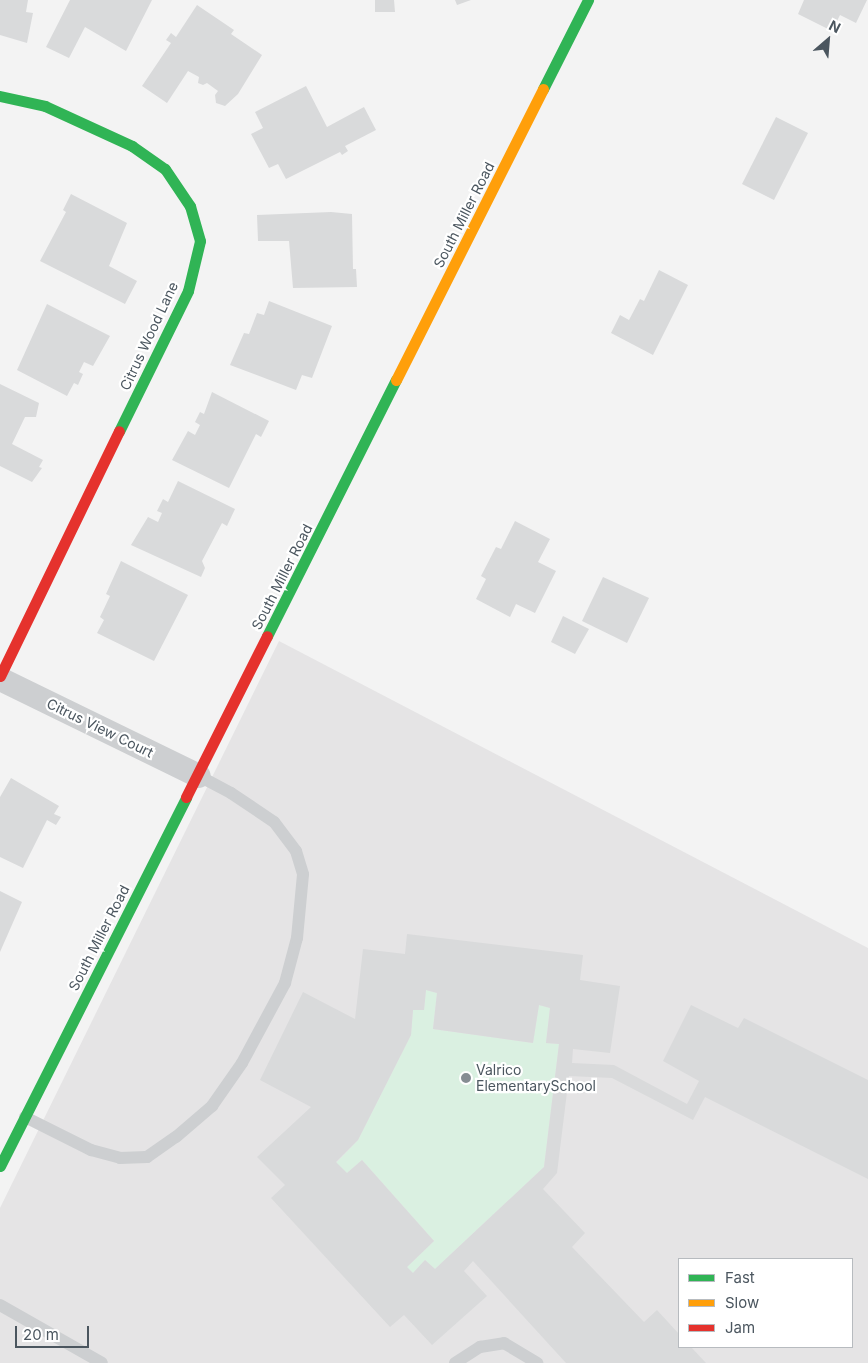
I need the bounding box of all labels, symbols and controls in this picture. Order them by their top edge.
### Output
north arrow [803,15,853,65]
text: N [826,16,844,36]
street label: South Miller Road [430,159,498,271]
street label: Citrus Wood Lane [117,279,181,393]
street label: South Miller Road [248,521,316,633]
street label: Citrus View Court [44,695,156,761]
street label: South Miller Road [65,882,133,994]
place label: Valrico ElementarySchool [476,1062,596,1094]
marker: Valrico ElementarySchool [460,1072,472,1084]
legend [678,1258,853,1348]
text: Fast [725,1268,755,1287]
text: Slow [725,1293,759,1312]
scale bar [18,1316,91,1348]
text: Jam [725,1318,755,1337]
text: 20 m [23,1325,59,1344]

